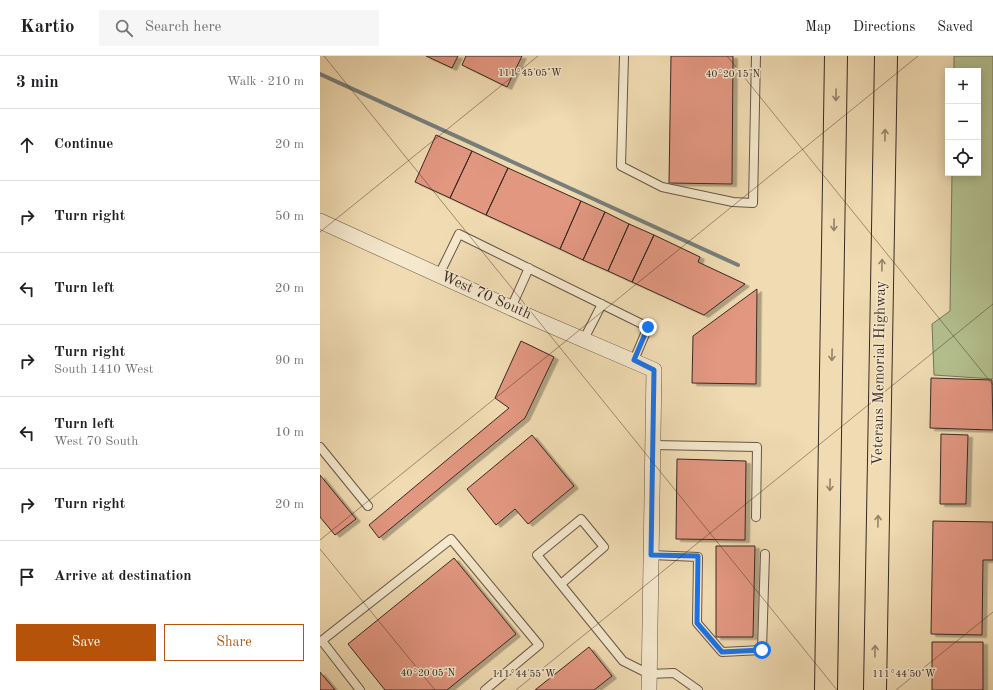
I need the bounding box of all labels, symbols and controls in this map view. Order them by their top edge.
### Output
search box [99,10,379,46]
icon: search [113,17,135,39]
text: Kartio [20,18,75,37]
text: Search here [145,20,221,35]
text: Map [805,20,831,34]
text: Directions [853,20,915,34]
text: Saved [937,20,973,34]
text: 111°45'05"W [498,68,562,78]
map controls [945,68,981,176]
button: + [945,68,981,104]
text: 40°20'15"N [706,69,761,79]
text: 3 min [16,74,59,91]
text: Walk · 210 m [227,75,304,88]
one-way arrow [832,88,840,101]
button: − [945,104,981,140]
one-way arrow [881,129,889,142]
icon: ahead [16,134,38,156]
text: Continue [54,137,113,152]
text: 20 m [275,138,304,151]
button: locate [945,140,981,176]
icon: right [16,206,38,228]
text: Turn right [54,209,125,224]
text: 50 m [275,210,304,223]
one-way arrow [830,218,838,231]
one-way arrow [878,259,886,272]
street label: West 70 South [439,269,533,323]
icon: left [16,278,38,300]
text: Turn left [54,281,114,296]
street label: Veterans Memorial Highway [871,281,889,465]
text: 20 m [275,282,304,295]
route end [639,318,657,336]
text: Turn right [54,345,125,360]
one-way arrow [828,348,836,361]
icon: right [16,350,38,372]
text: 90 m [275,354,304,367]
text: South 1410 West [54,363,153,376]
text: Turn left [54,417,114,432]
icon: left [16,422,38,444]
text: 10 m [275,426,304,439]
text: West 70 South [54,435,138,448]
one-way arrow [826,478,833,491]
icon: right [16,494,38,516]
text: Turn right [54,497,125,512]
text: 20 m [275,498,304,511]
one-way arrow [874,515,882,528]
icon: arrive [16,566,38,588]
text: Arrive at destination [54,569,192,584]
button: Save [16,624,156,661]
button: Share [164,624,304,661]
route start [753,641,771,659]
one-way arrow [872,645,879,658]
text: 40°20'05"N [401,668,456,678]
text: 111°44'55"W [492,669,556,679]
text: 111°44'50"W [872,669,936,679]

